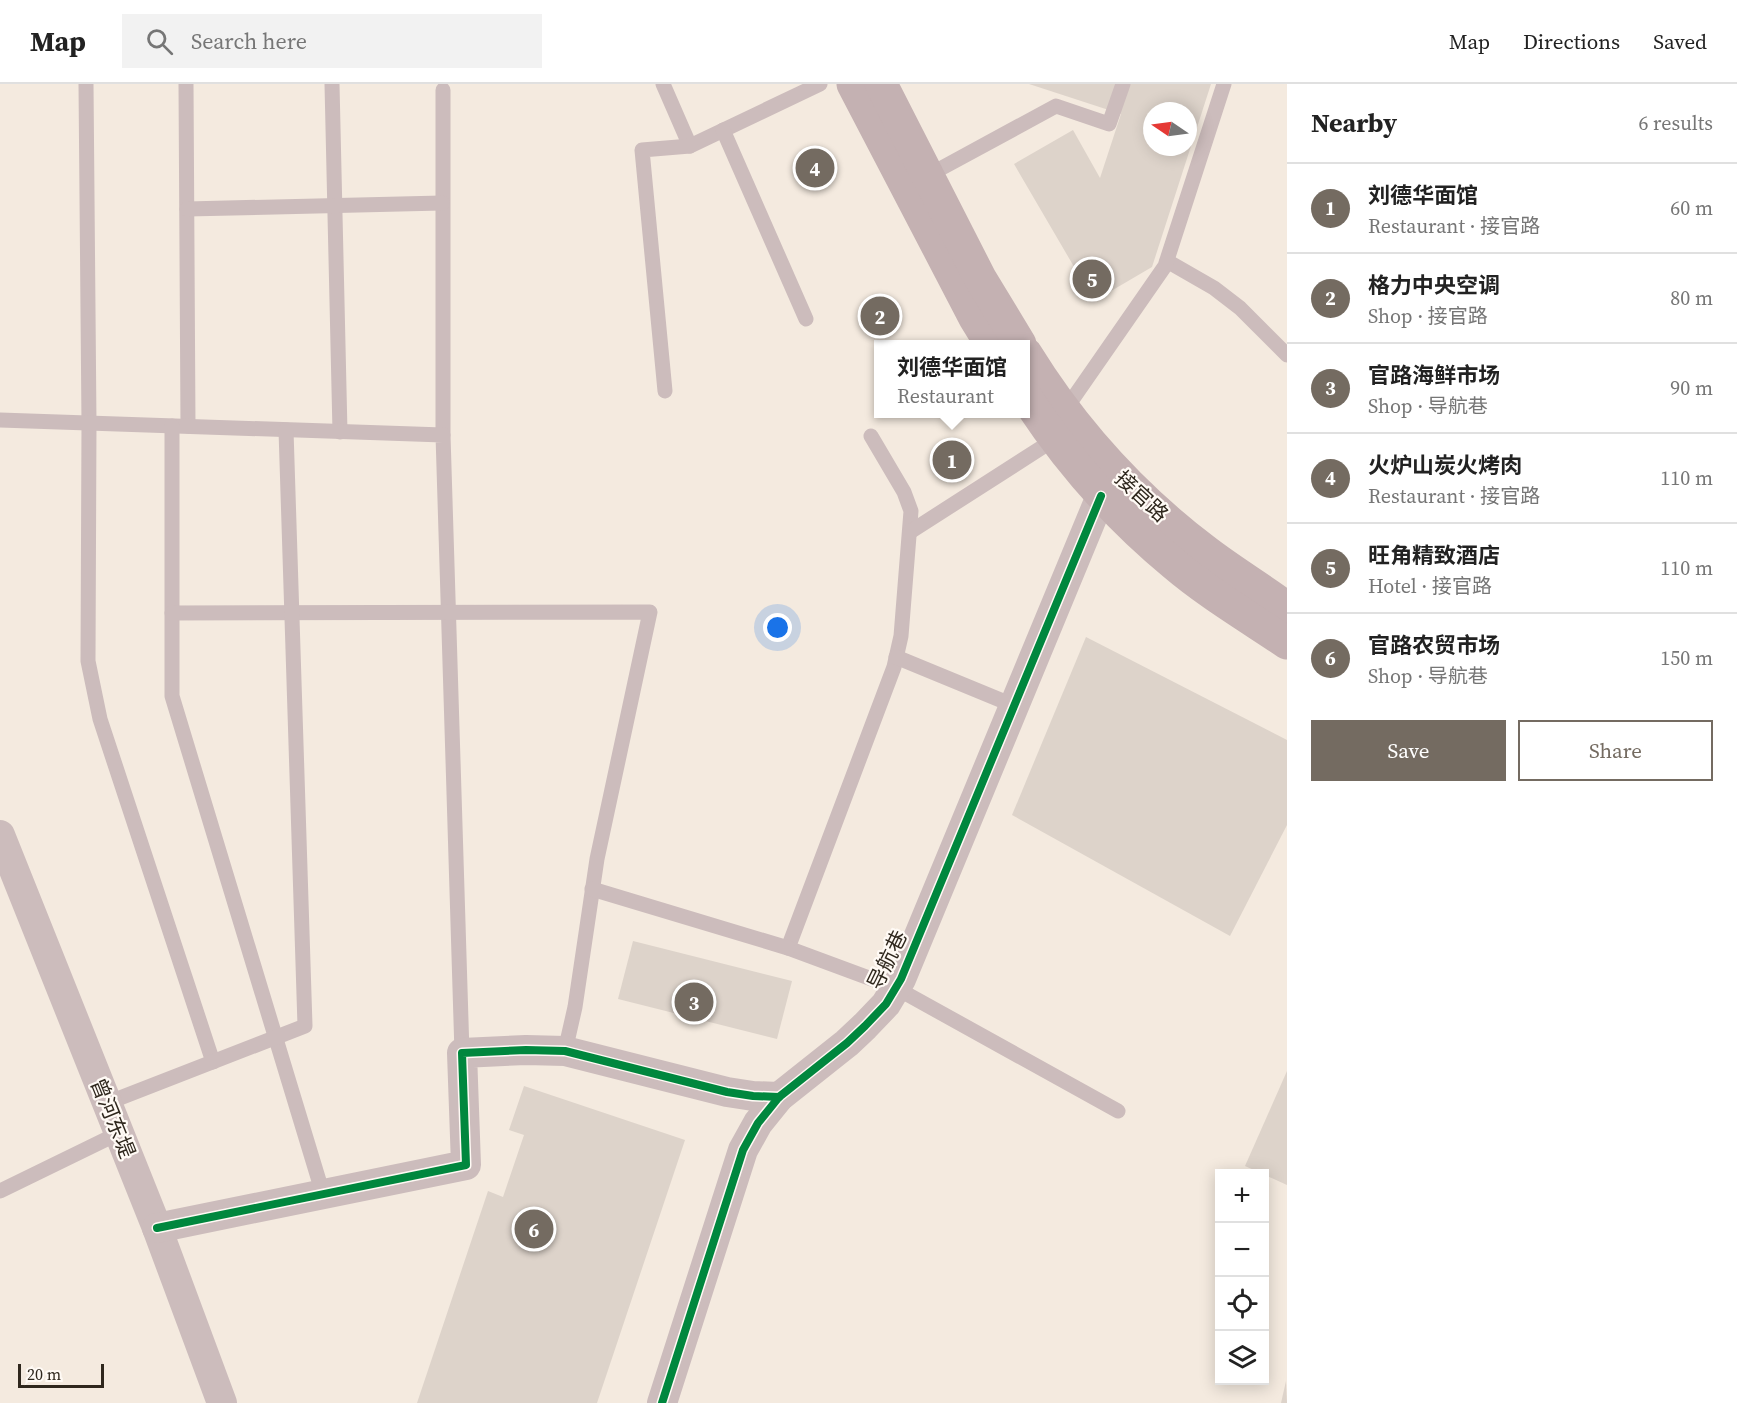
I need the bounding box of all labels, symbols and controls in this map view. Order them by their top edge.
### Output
search box [122,14,542,68]
text: Map [30,22,86,60]
icon: search [143,25,176,58]
text: Search here [191,26,307,56]
text: Map [1449,27,1490,56]
text: Directions [1523,27,1620,56]
text: Saved [1653,27,1707,56]
north arrow [1143,102,1197,156]
text: Nearby [1311,105,1397,141]
text: 6 results [1638,109,1713,137]
pin: 4 [796,146,834,190]
text: 刘德华面馆 [1368,180,1478,210]
text: 1 [1325,194,1336,222]
text: 60 m [1670,194,1713,222]
text: Restaurant · 接官路 [1368,212,1540,240]
pin: 5 [1072,256,1112,302]
text: 格力中央空调 [1368,270,1500,300]
text: 2 [1325,284,1336,312]
text: 80 m [1670,284,1713,312]
pin: 2 [860,294,900,338]
text: Shop · 接官路 [1368,302,1488,330]
popup [874,340,1030,418]
text: 刘德华面馆 [897,352,1007,382]
text: 官路海鲜市场 [1368,360,1500,390]
text: 3 [1325,374,1336,402]
text: 90 m [1670,374,1713,402]
text: Restaurant [897,382,994,410]
text: Shop · 导航巷 [1368,392,1488,420]
pin: 1 [932,438,972,482]
text: 火炉山炭火烤肉 [1368,450,1522,480]
street label: 接官路 [1109,464,1175,528]
text: 4 [1325,464,1336,492]
text: 110 m [1660,464,1713,492]
text: Restaurant · 接官路 [1368,482,1540,510]
text: 旺角精致酒店 [1368,540,1500,570]
text: 5 [1325,554,1336,582]
text: 110 m [1660,554,1713,582]
text: Hotel · 接官路 [1368,572,1492,600]
your location [763,613,792,642]
text: 官路农贸市场 [1368,630,1500,660]
text: 6 [1325,644,1336,672]
text: 150 m [1660,644,1713,672]
text: Shop · 导航巷 [1368,662,1488,690]
button: Save [1311,720,1506,781]
button: Share [1518,720,1713,781]
street label: 导航巷 [860,925,914,995]
pin: 3 [674,980,714,1024]
street label: 曾河东堤 [84,1074,142,1162]
map controls [1215,1169,1269,1385]
button: + [1215,1169,1269,1223]
pin: 6 [514,1206,554,1252]
button: − [1215,1223,1269,1277]
button: locate [1215,1277,1269,1331]
button: layers [1215,1331,1269,1385]
scale bar [18,1361,104,1388]
text: 20 m [27,1363,61,1385]

